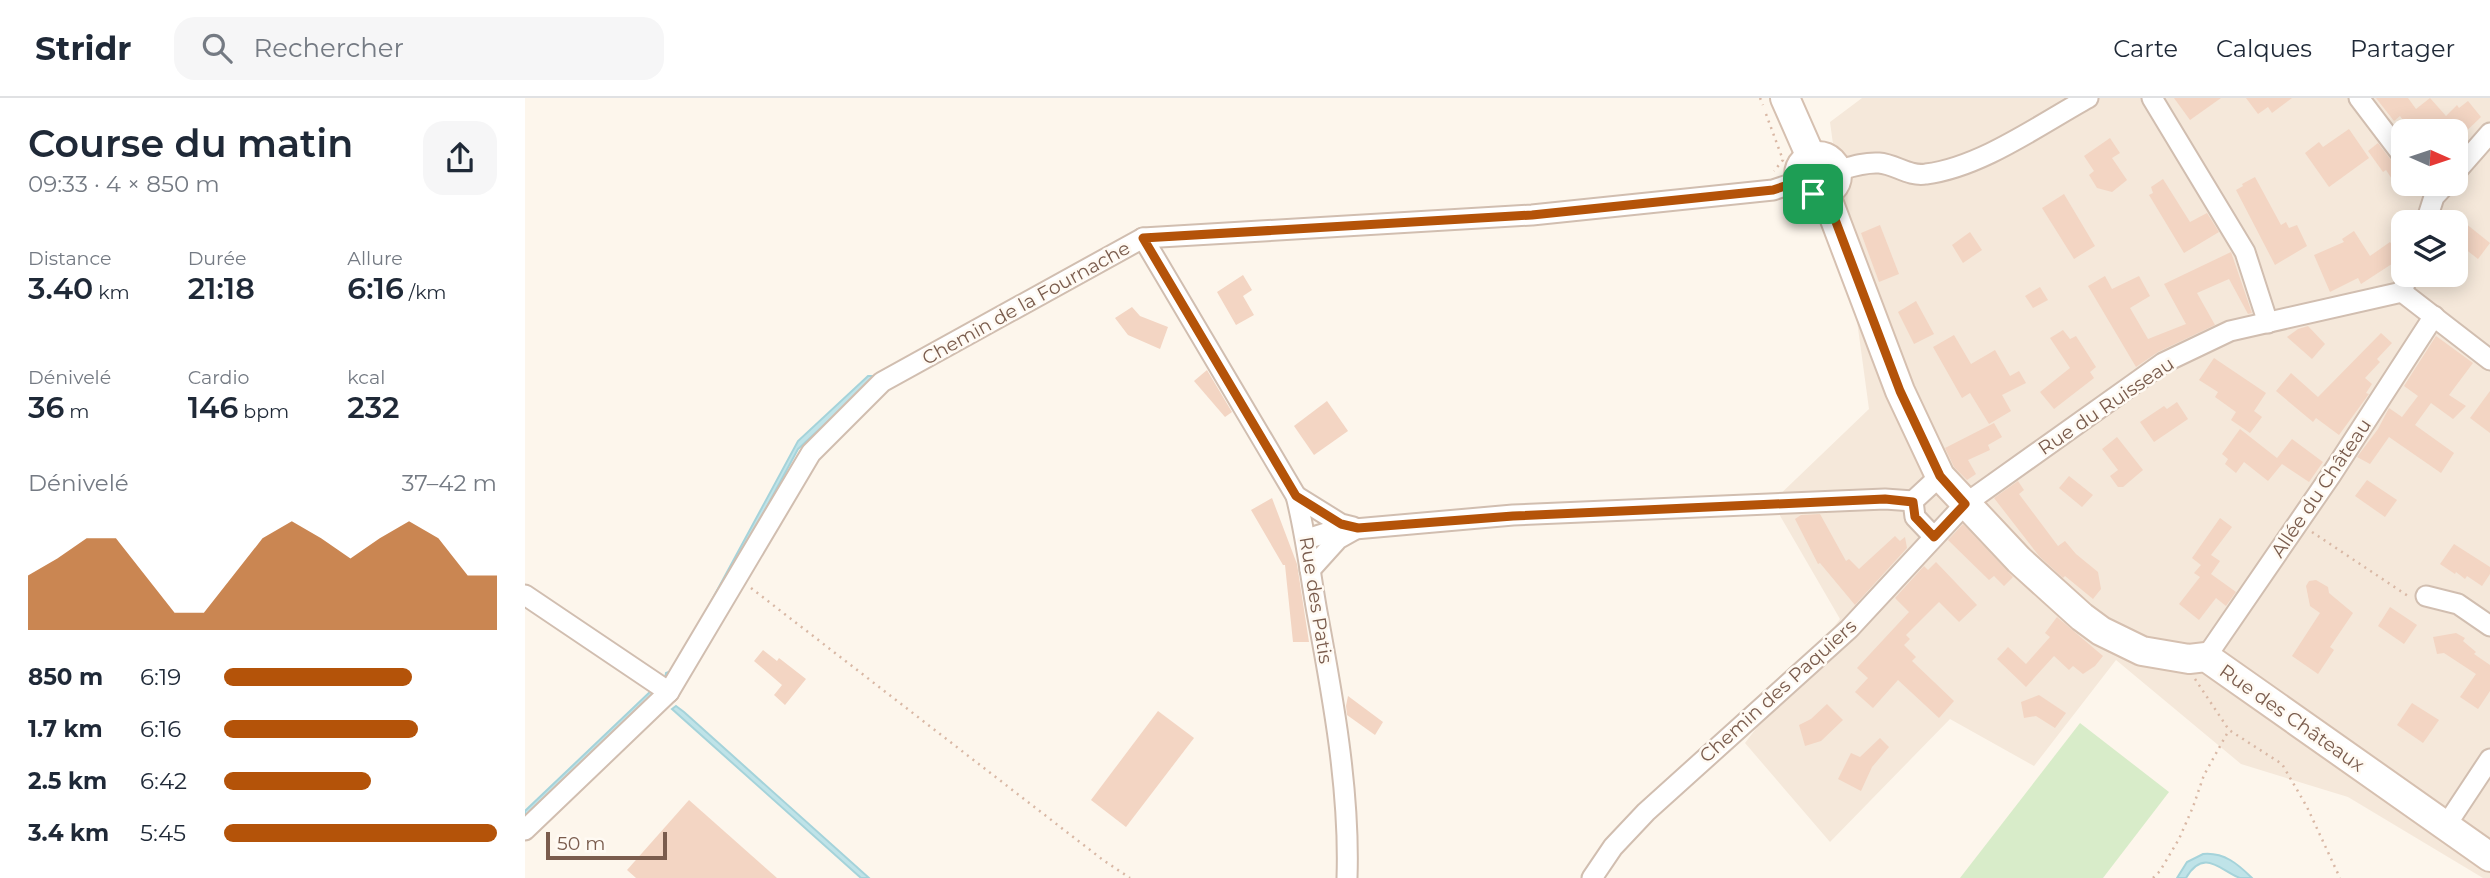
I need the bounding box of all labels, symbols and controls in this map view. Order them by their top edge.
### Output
search box [174,17,664,80]
text: Stridr [35,28,132,68]
icon: search [198,29,236,67]
text: Rechercher [254,32,404,64]
text: Carte [2113,34,2178,63]
text: Calques [2216,34,2312,63]
text: Partager [2350,34,2455,63]
north arrow [2391,119,2467,196]
map controls [2391,119,2468,287]
text: Course du matin [28,120,353,167]
button: share [423,121,497,195]
pin [1783,164,1843,224]
text: 09:33 · 4 × 850 m [28,170,220,198]
icon: arrive [1794,175,1832,213]
button: layers [2391,210,2468,287]
street label: Chemin de la Fournache [918,236,1134,370]
text: Distance [28,247,111,270]
text: Durée [188,247,246,270]
text: Allure [347,247,403,270]
text: 3.40 [28,270,93,307]
text: 21:18 [188,270,255,307]
text: 6:16 [347,270,404,307]
text: km [93,281,130,304]
text: /km [404,281,447,304]
street label: Rue du Ruisseau [2034,352,2178,460]
text: Dénivelé [28,366,111,389]
text: Cardio [188,366,249,389]
text: kcal [347,366,385,389]
text: 36 [28,389,64,426]
text: 146 [188,389,238,426]
text: 232 [347,389,400,426]
text: m [64,400,89,423]
text: bpm [238,400,289,423]
street label: Allée du Château [2266,414,2376,562]
text: Dénivelé [28,469,129,497]
text: 37–42 m [402,469,497,497]
street label: Rue des Patis [1295,535,1337,665]
street label: Chemin des Paquiers [1695,614,1861,768]
street label: Rue des Châteaux [2215,659,2369,777]
text: 850 m [28,663,103,691]
text: 6:19 [140,663,181,691]
text: 1.7 km [28,715,103,743]
text: 6:16 [140,715,181,743]
text: 2.5 km [28,767,107,795]
text: 6:42 [140,767,187,795]
text: 3.4 km [28,819,109,847]
text: 5:45 [140,819,186,847]
scale bar [546,829,667,861]
text: 50 m [557,832,605,855]

